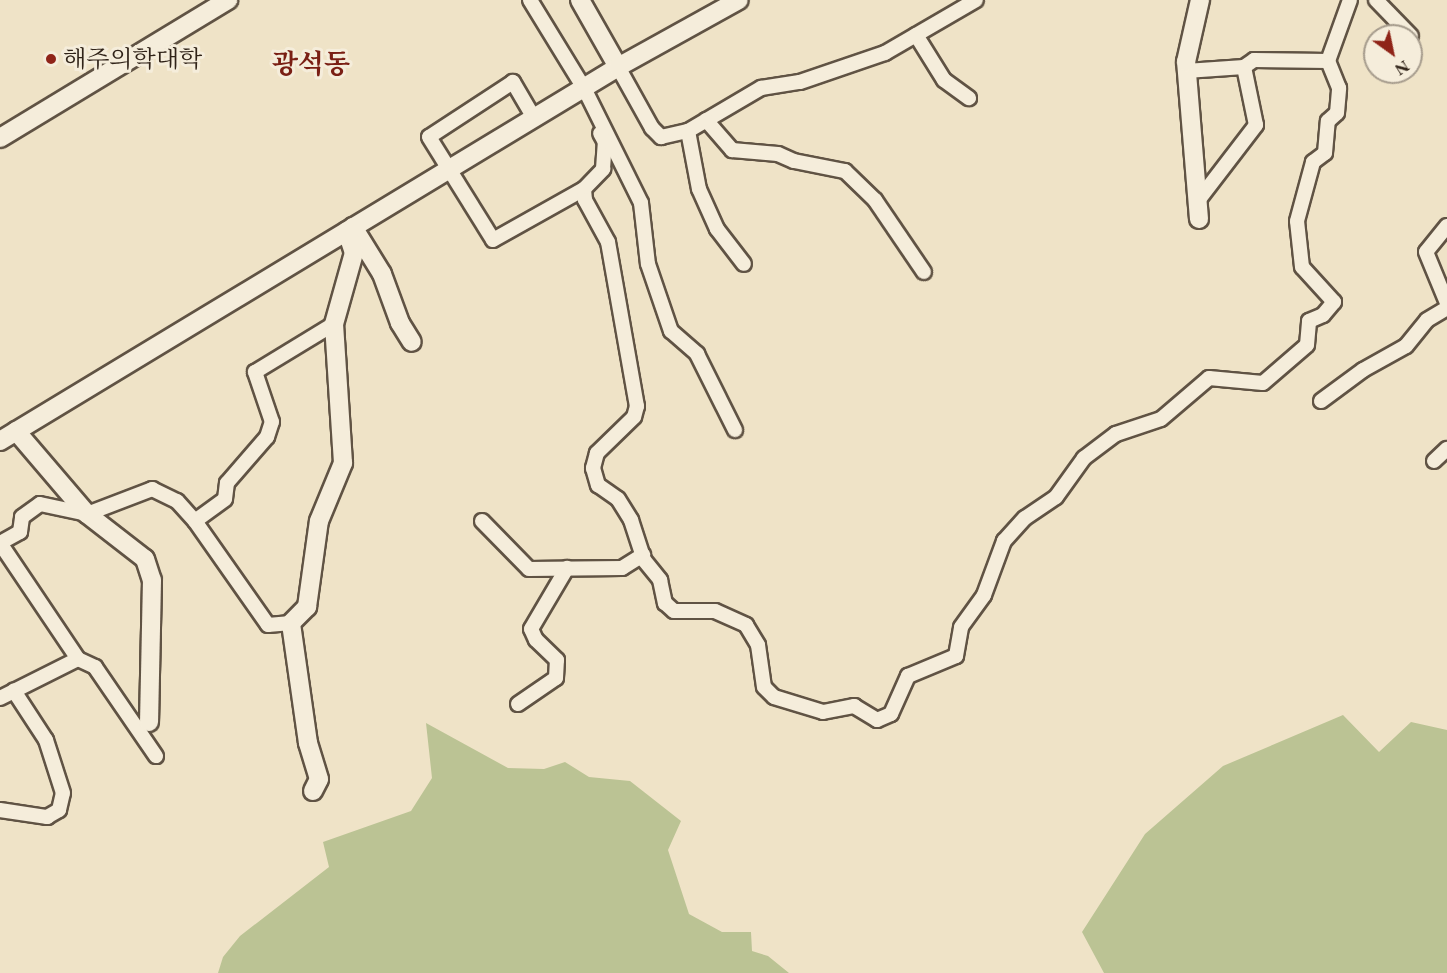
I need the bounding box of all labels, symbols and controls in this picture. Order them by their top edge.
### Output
north arrow [1363,24,1423,84]
place label: 해주의학대학 [63,45,202,73]
district label: 광석동 [272,48,350,80]
marker: 해주의학대학 [44,52,58,66]
text: N [1391,56,1413,80]

